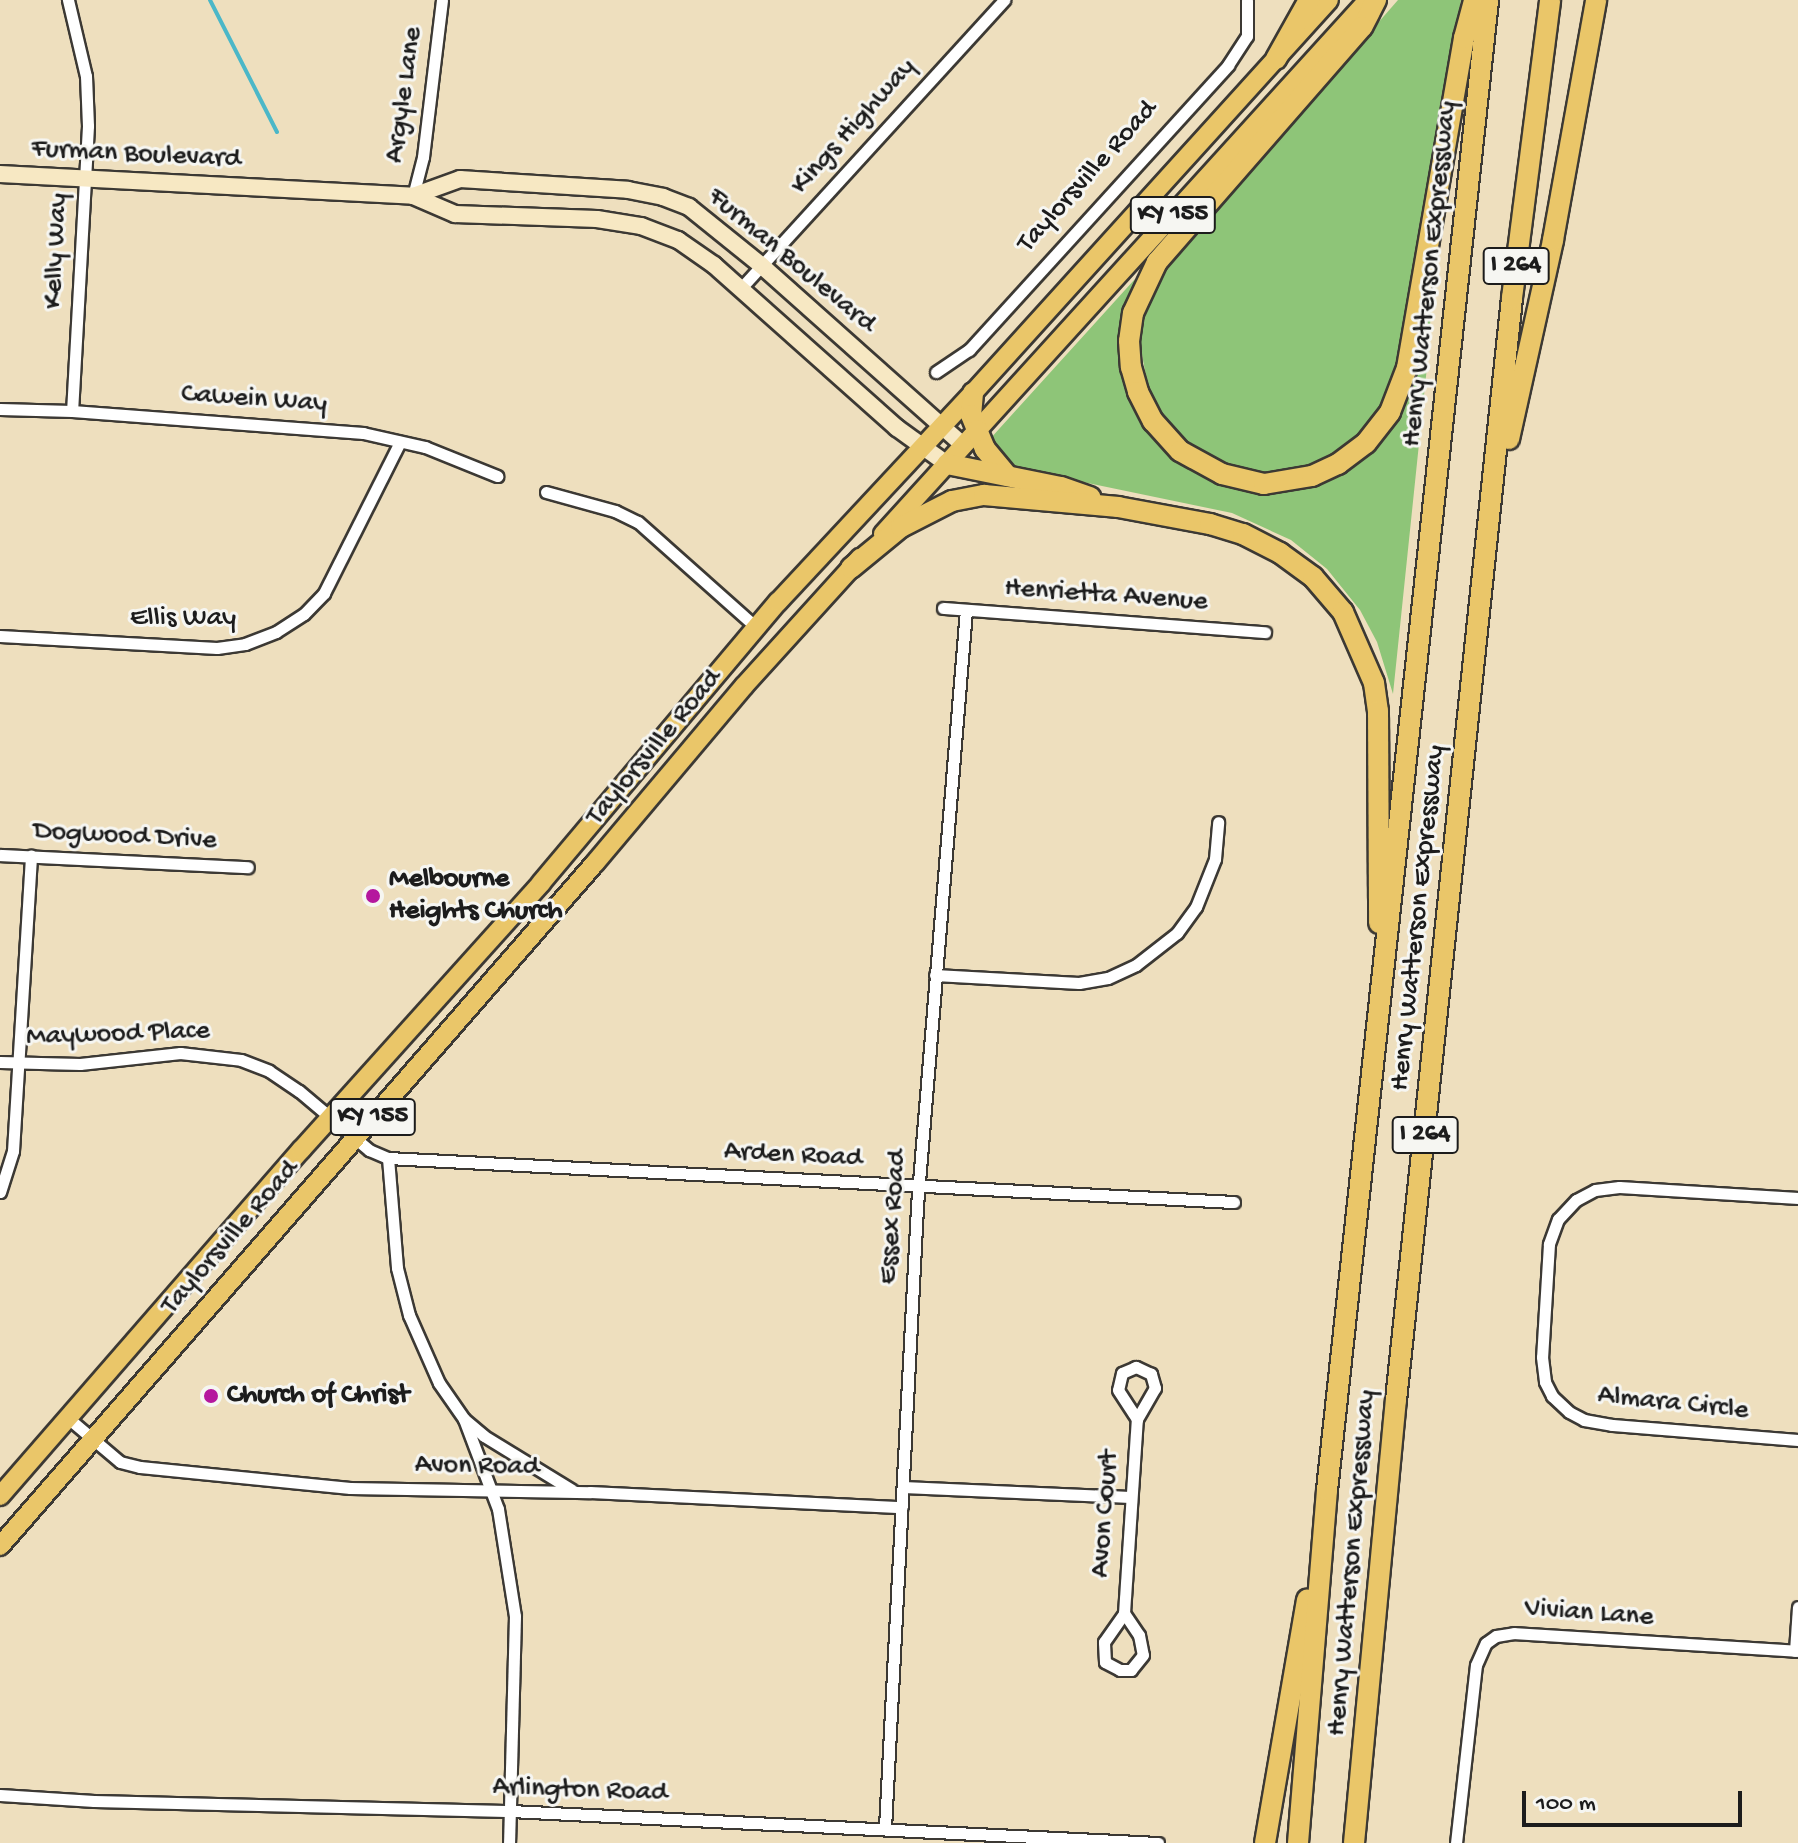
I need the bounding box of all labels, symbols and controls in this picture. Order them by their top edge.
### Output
street label: Argyle Lane [379,25,431,165]
street label: Kings Highway [784,52,924,202]
street label: Taylorsville Road [1011,94,1165,260]
street label: Henry Watterson Expressway [1396,100,1466,448]
street label: Furman Boulevard [30,133,242,177]
street label: Furman Boulevard [700,181,882,341]
street label: Kelly Way [37,192,77,310]
road number: KY 155 [1129,193,1217,237]
road number: I 264 [1482,244,1550,288]
street label: Cawein Way [180,378,328,422]
street label: Henrietta Avenue [1003,572,1209,620]
street label: Ellis Way [130,602,236,636]
street label: Taylorsville Road [580,663,730,833]
street label: Henry Watterson Expressway [1384,744,1454,1092]
street label: Dogwood Drive [32,815,218,859]
place label: Melbourne Heights Church [389,863,563,929]
marker: Melbourne Heights Church [364,887,382,905]
street label: Maywood Place [26,1015,210,1055]
road number: KY 155 [329,1095,417,1139]
road number: I 264 [1391,1113,1459,1157]
street label: Arden Road [723,1136,863,1176]
street label: Essex Road [873,1148,915,1286]
street label: Taylorsville Road [155,1154,307,1322]
place label: Church of Christ [227,1379,409,1413]
street label: Almara Circle [1596,1379,1750,1429]
marker: Church of Christ [202,1387,220,1405]
street label: Henry Watterson Expressway [1321,1389,1385,1737]
street label: Avon Road [414,1449,540,1485]
street label: Avon Court [1085,1449,1127,1579]
street label: Vivian Lane [1523,1593,1655,1635]
street label: Arlington Road [492,1771,668,1811]
scale bar [1526,1775,1746,1825]
text: 100 m [1536,1790,1596,1819]

